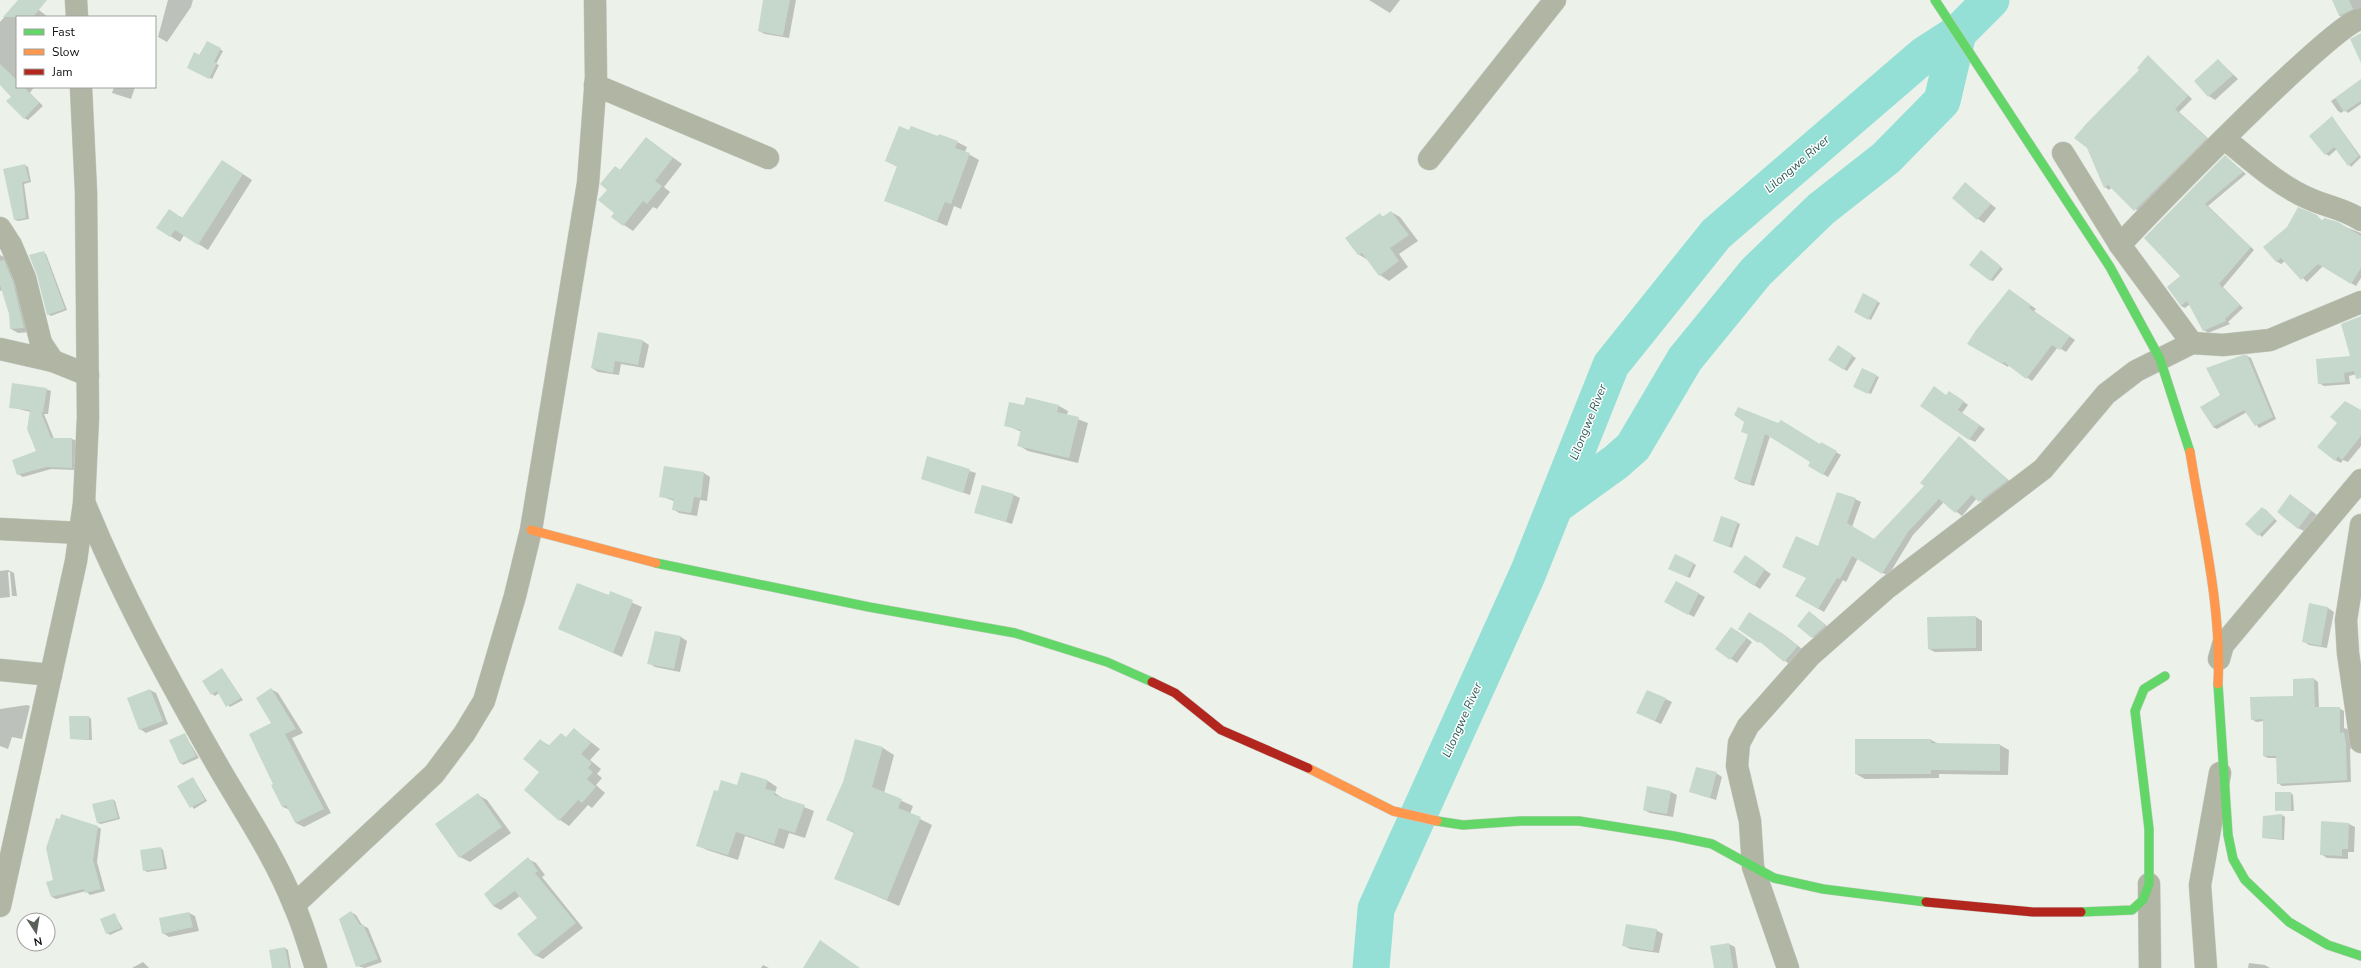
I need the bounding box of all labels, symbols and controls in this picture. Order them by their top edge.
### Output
legend [16,16,156,88]
text: Fast [52,24,75,40]
text: Slow [52,44,80,60]
text: Jam [51,64,73,80]
water label: Lilongwe River [1761,131,1833,196]
water label: Lilongwe River [1566,381,1611,462]
water label: Lilongwe River [1438,679,1486,760]
north arrow [16,912,56,952]
text: N [32,933,44,949]

